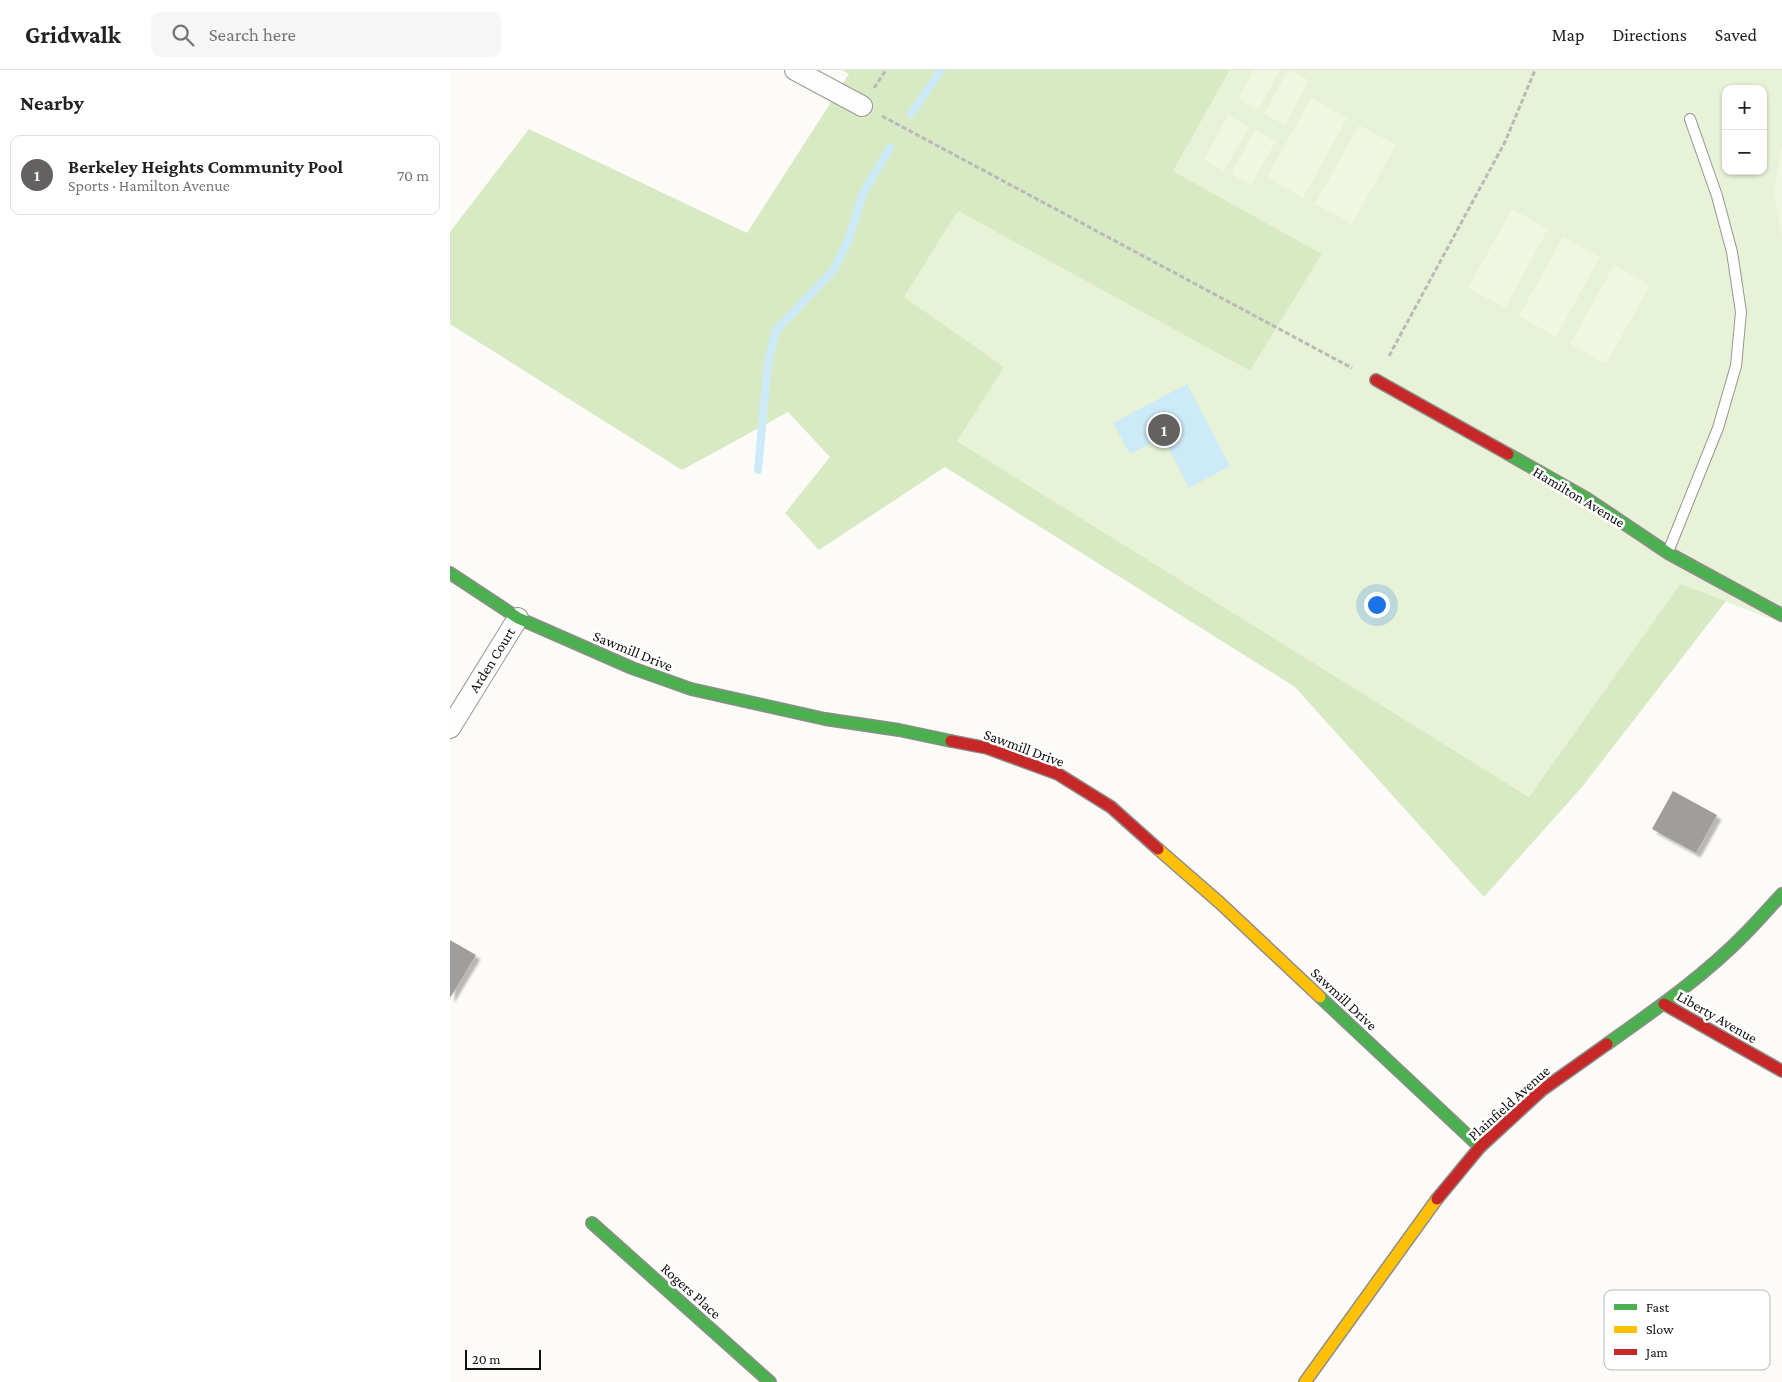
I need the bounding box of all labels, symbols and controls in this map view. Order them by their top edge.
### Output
search box [151,12,501,57]
text: Gridwalk [25,21,121,48]
icon: search [169,21,197,49]
text: Search here [209,24,296,45]
text: Map [1552,25,1584,45]
text: Directions [1612,25,1687,45]
text: Saved [1715,25,1757,45]
map controls [1722,85,1767,175]
button: + [1722,85,1767,130]
text: Nearby [20,91,84,115]
button: − [1722,130,1767,175]
text: Berkeley Heights Community Pool [68,156,343,177]
text: 1 [34,167,40,184]
text: 70 m [397,167,429,184]
text: Sports · Hamilton Avenue [68,177,230,194]
pin: 1 [1148,411,1180,449]
street label: Hamilton Avenue [1530,463,1628,531]
your location [1364,592,1390,618]
street label: Arden Court [466,624,519,695]
street label: Sawmill Drive [591,628,675,674]
street label: Sawmill Drive [982,726,1067,770]
street label: Sawmill Drive [1308,964,1381,1034]
street label: Liberty Avenue [1674,988,1760,1047]
street label: Plainfield Avenue [1465,1062,1553,1144]
street label: Rogers Place [657,1260,724,1323]
legend [1604,1290,1770,1370]
text: Fast [1646,1299,1670,1315]
text: Slow [1646,1321,1674,1337]
text: Jam [1644,1344,1668,1360]
scale bar [465,1347,541,1370]
text: 20 m [472,1351,500,1367]

